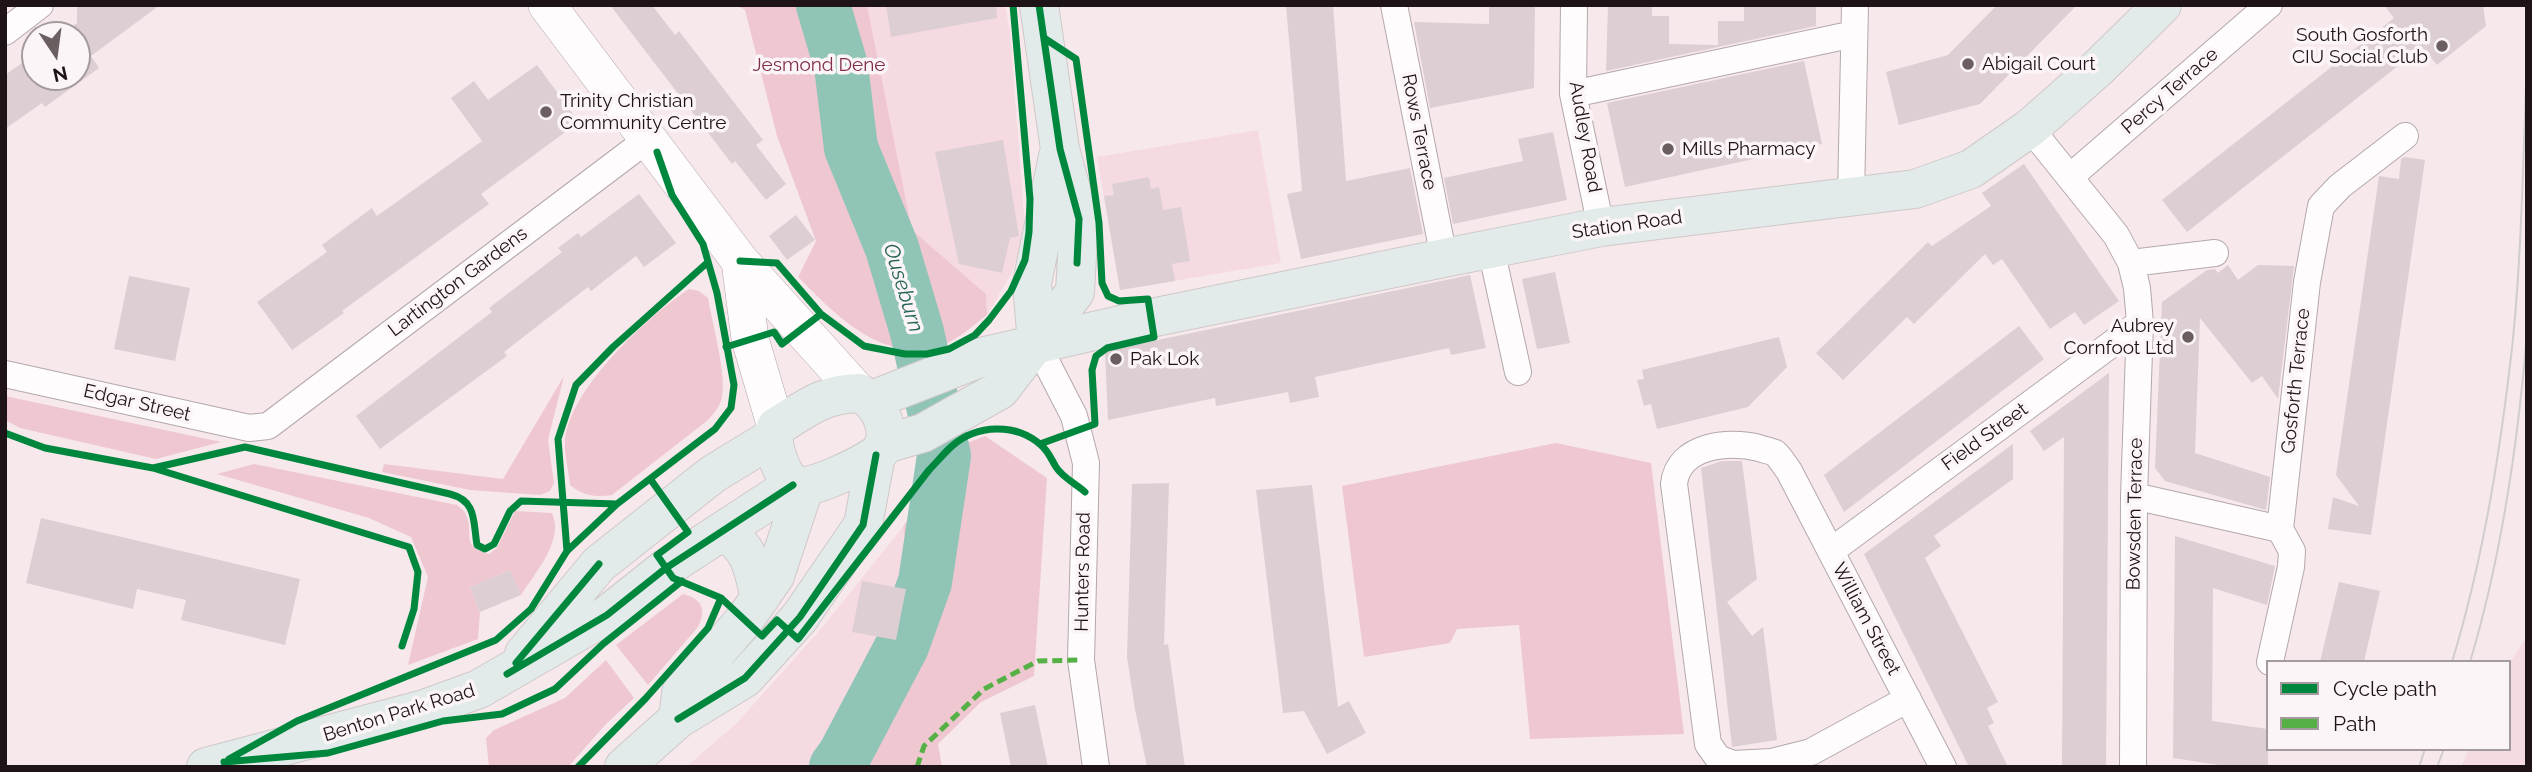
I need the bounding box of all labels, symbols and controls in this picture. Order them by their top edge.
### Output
north arrow [21,21,91,91]
place label: South Gosforth CIU Social Club [2292,24,2428,68]
marker: South Gosforth CIU Social Club [2434,38,2450,54]
street label: Percy Terrace [2117,43,2223,139]
place label: Abigail Court [1982,53,2096,75]
park label: Jesmond Dene [753,54,885,76]
marker: Abigail Court [1960,56,1976,72]
text: N [51,62,70,87]
street label: Rows Terrace [1397,72,1441,192]
street label: Audley Road [1564,80,1606,194]
place label: Trinity Christian Community Centre [560,90,726,134]
marker: Trinity Christian Community Centre [538,104,554,120]
place label: Mills Pharmacy [1682,138,1815,160]
marker: Mills Pharmacy [1660,141,1676,157]
street label: Station Road [1570,206,1684,244]
street label: Lartington Gardens [384,222,532,342]
water label: Ouseburn [878,241,928,335]
street label: Gosforth Terrace [2277,307,2315,455]
place label: Aubrey Cornfoot Ltd [2063,315,2174,359]
marker: Aubrey Cornfoot Ltd [2180,329,2196,345]
place label: Pak Lok [1130,348,1199,370]
marker: Pak Lok [1108,351,1124,367]
street label: Edgar Street [81,380,193,426]
street label: Field Street [1937,398,2033,476]
street label: Bowsden Terrace [2122,437,2148,591]
street label: Hunters Road [1071,512,1095,632]
street label: William Street [1827,559,1905,679]
legend [2266,660,2511,751]
text: Cycle path [2333,676,2437,701]
street label: Benton Park Road [320,679,478,747]
text: Path [2333,711,2377,736]

